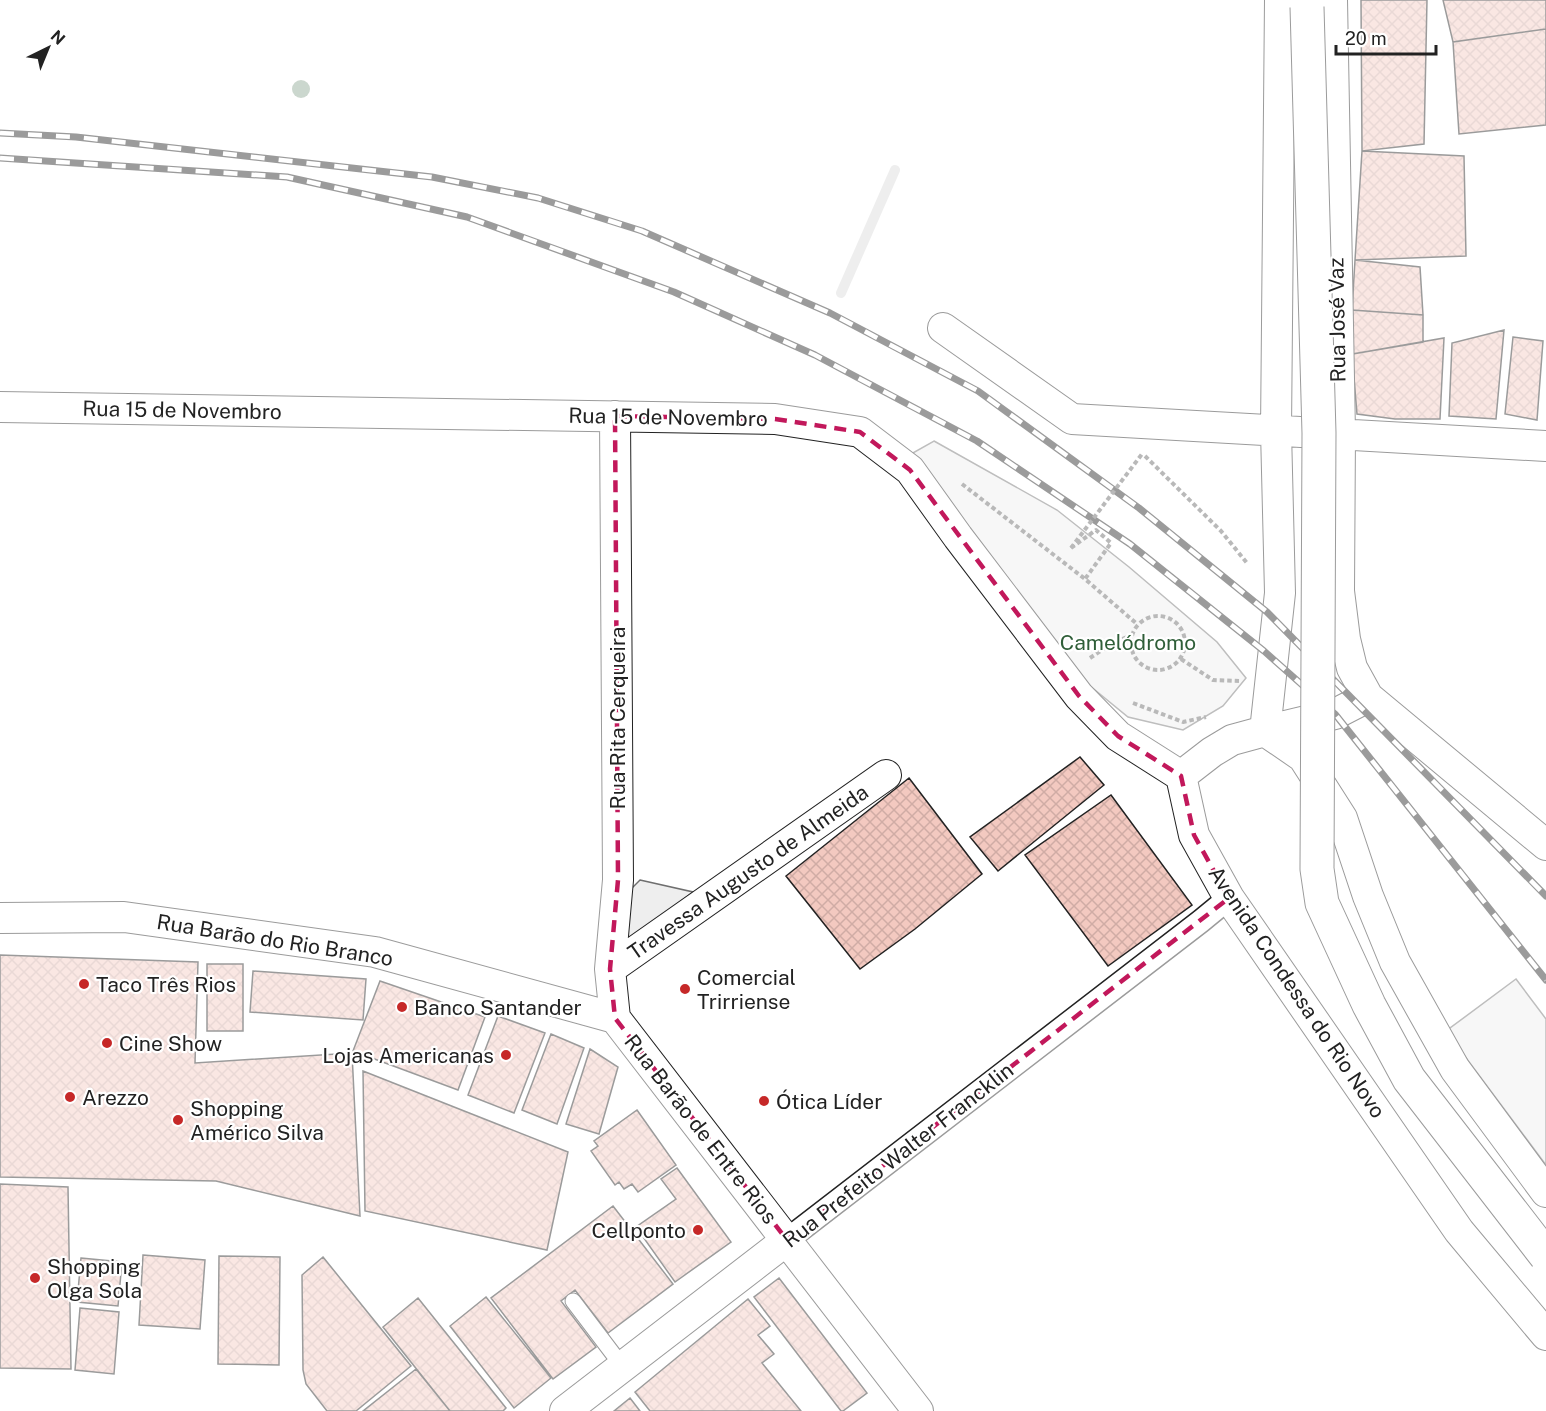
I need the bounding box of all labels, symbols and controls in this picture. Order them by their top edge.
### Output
north arrow [18,18,78,78]
scale bar [1336,18,1436,56]
text: N [47,26,69,49]
text: 20 m [1345,28,1387,49]
street label: Rua José Vaz [1323,257,1351,383]
street label: Rua 15 de Novembro [82,396,282,424]
street label: Rua 15 de Novembro [568,403,768,431]
street label: Rua Rita Cerqueira [605,627,630,809]
park label: Camelódromo [1060,630,1196,655]
street label: Travessa Augusto de Almeida [623,779,873,965]
street label: Avenida Condessa do Rio Novo [1203,861,1391,1123]
street label: Rua Barão do Rio Branco [155,909,395,971]
place label: Comercial Trirriense [697,965,796,1014]
place label: Taco Três Rios [96,972,236,997]
marker: Taco Três Rios [77,977,91,991]
marker: Comercial Trirriense [678,982,692,996]
place label: Banco Santander [414,995,582,1020]
marker: Banco Santander [395,1000,409,1014]
street label: Rua Barão de Entre Rios [619,1029,783,1229]
place label: Cine Show [119,1031,222,1056]
marker: Cine Show [100,1036,114,1050]
place label: Lojas Americanas [322,1043,494,1068]
marker: Lojas Americanas [499,1048,513,1062]
street label: Rua Prefeito Walter Francklin [778,1057,1018,1253]
place label: Arezzo [82,1085,149,1110]
place label: Ótica Líder [776,1089,882,1114]
marker: Arezzo [63,1090,77,1104]
marker: Ótica Líder [757,1094,771,1108]
place label: Shopping Américo Silva [190,1096,324,1145]
marker: Shopping Américo Silva [171,1113,185,1127]
place label: Cellponto [592,1218,686,1243]
marker: Cellponto [691,1223,705,1237]
place label: Shopping Olga Sola [47,1254,142,1303]
marker: Shopping Olga Sola [28,1271,42,1285]

